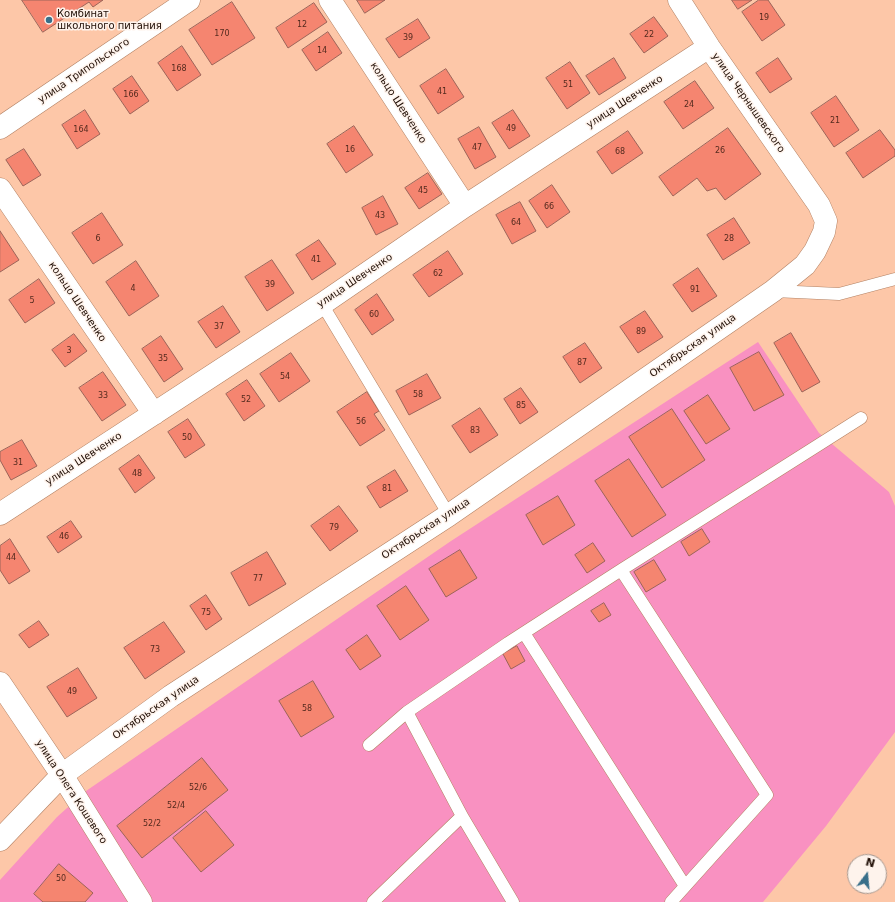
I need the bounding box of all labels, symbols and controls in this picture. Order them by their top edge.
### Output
place label: Комбинат школьного питания [57,8,162,32]
house number: 19 [759,13,769,23]
marker: Комбинат школьного питания [44,15,54,25]
house number: 12 [297,20,307,30]
house number: 170 [214,29,230,39]
house number: 22 [644,30,654,40]
house number: 39 [403,33,413,43]
street label: улица Трипольского [36,36,132,106]
house number: 14 [317,46,327,56]
street label: улица Чернышевского [709,51,787,155]
street label: кольцо Шевченко [367,60,429,146]
house number: 168 [171,64,187,74]
street label: улица Шевченко [585,73,665,131]
house number: 51 [563,80,573,90]
house number: 41 [437,87,447,97]
house number: 166 [123,90,139,100]
house number: 24 [684,100,694,110]
house number: 21 [830,116,840,126]
house number: 49 [506,124,516,134]
house number: 164 [73,125,89,135]
house number: 47 [472,143,482,153]
house number: 16 [345,145,355,155]
house number: 26 [715,146,725,156]
house number: 68 [615,147,625,157]
house number: 45 [418,186,428,196]
house number: 66 [544,202,554,212]
house number: 43 [375,211,385,221]
house number: 64 [511,218,521,228]
house number: 6 [95,234,101,244]
house number: 28 [724,234,734,244]
street label: улица Шевченко [315,251,395,311]
house number: 41 [311,255,321,265]
street label: кольцо Шевченко [46,260,108,344]
house number: 62 [433,269,443,279]
house number: 39 [265,280,275,290]
house number: 4 [130,284,136,294]
house number: 91 [690,285,700,295]
house number: 5 [29,296,35,306]
house number: 60 [369,310,379,320]
street label: Октябрьская улица [647,312,739,380]
house number: 37 [214,322,224,332]
house number: 89 [636,327,646,337]
house number: 3 [66,346,72,356]
house number: 35 [158,354,168,364]
house number: 87 [577,358,587,368]
house number: 54 [280,372,290,382]
house number: 58 [413,390,423,400]
house number: 33 [98,391,108,401]
house number: 52 [241,395,251,405]
house number: 85 [516,401,526,411]
house number: 56 [356,417,366,427]
house number: 83 [470,426,480,436]
street label: улица Шевченко [44,430,124,488]
house number: 50 [182,433,192,443]
house number: 31 [13,458,23,468]
house number: 48 [132,469,142,479]
house number: 81 [382,484,392,494]
street label: Октябрьская улица [380,496,472,562]
house number: 79 [329,523,339,533]
house number: 46 [59,532,69,542]
house number: 44 [6,553,16,563]
house number: 77 [253,574,263,584]
house number: 75 [201,608,211,618]
house number: 73 [150,645,160,655]
street label: Октябрьская улица [110,674,202,742]
house number: 49 [67,687,77,697]
house number: 58 [302,704,312,714]
street label: улица Олега Кошевого [33,738,109,846]
house number: 52/6 [189,783,207,793]
house number: 52/4 [167,801,185,811]
house number: 52/2 [143,819,161,829]
north arrow [847,854,887,894]
text: N [864,855,876,870]
house number: 50 [56,874,66,884]

